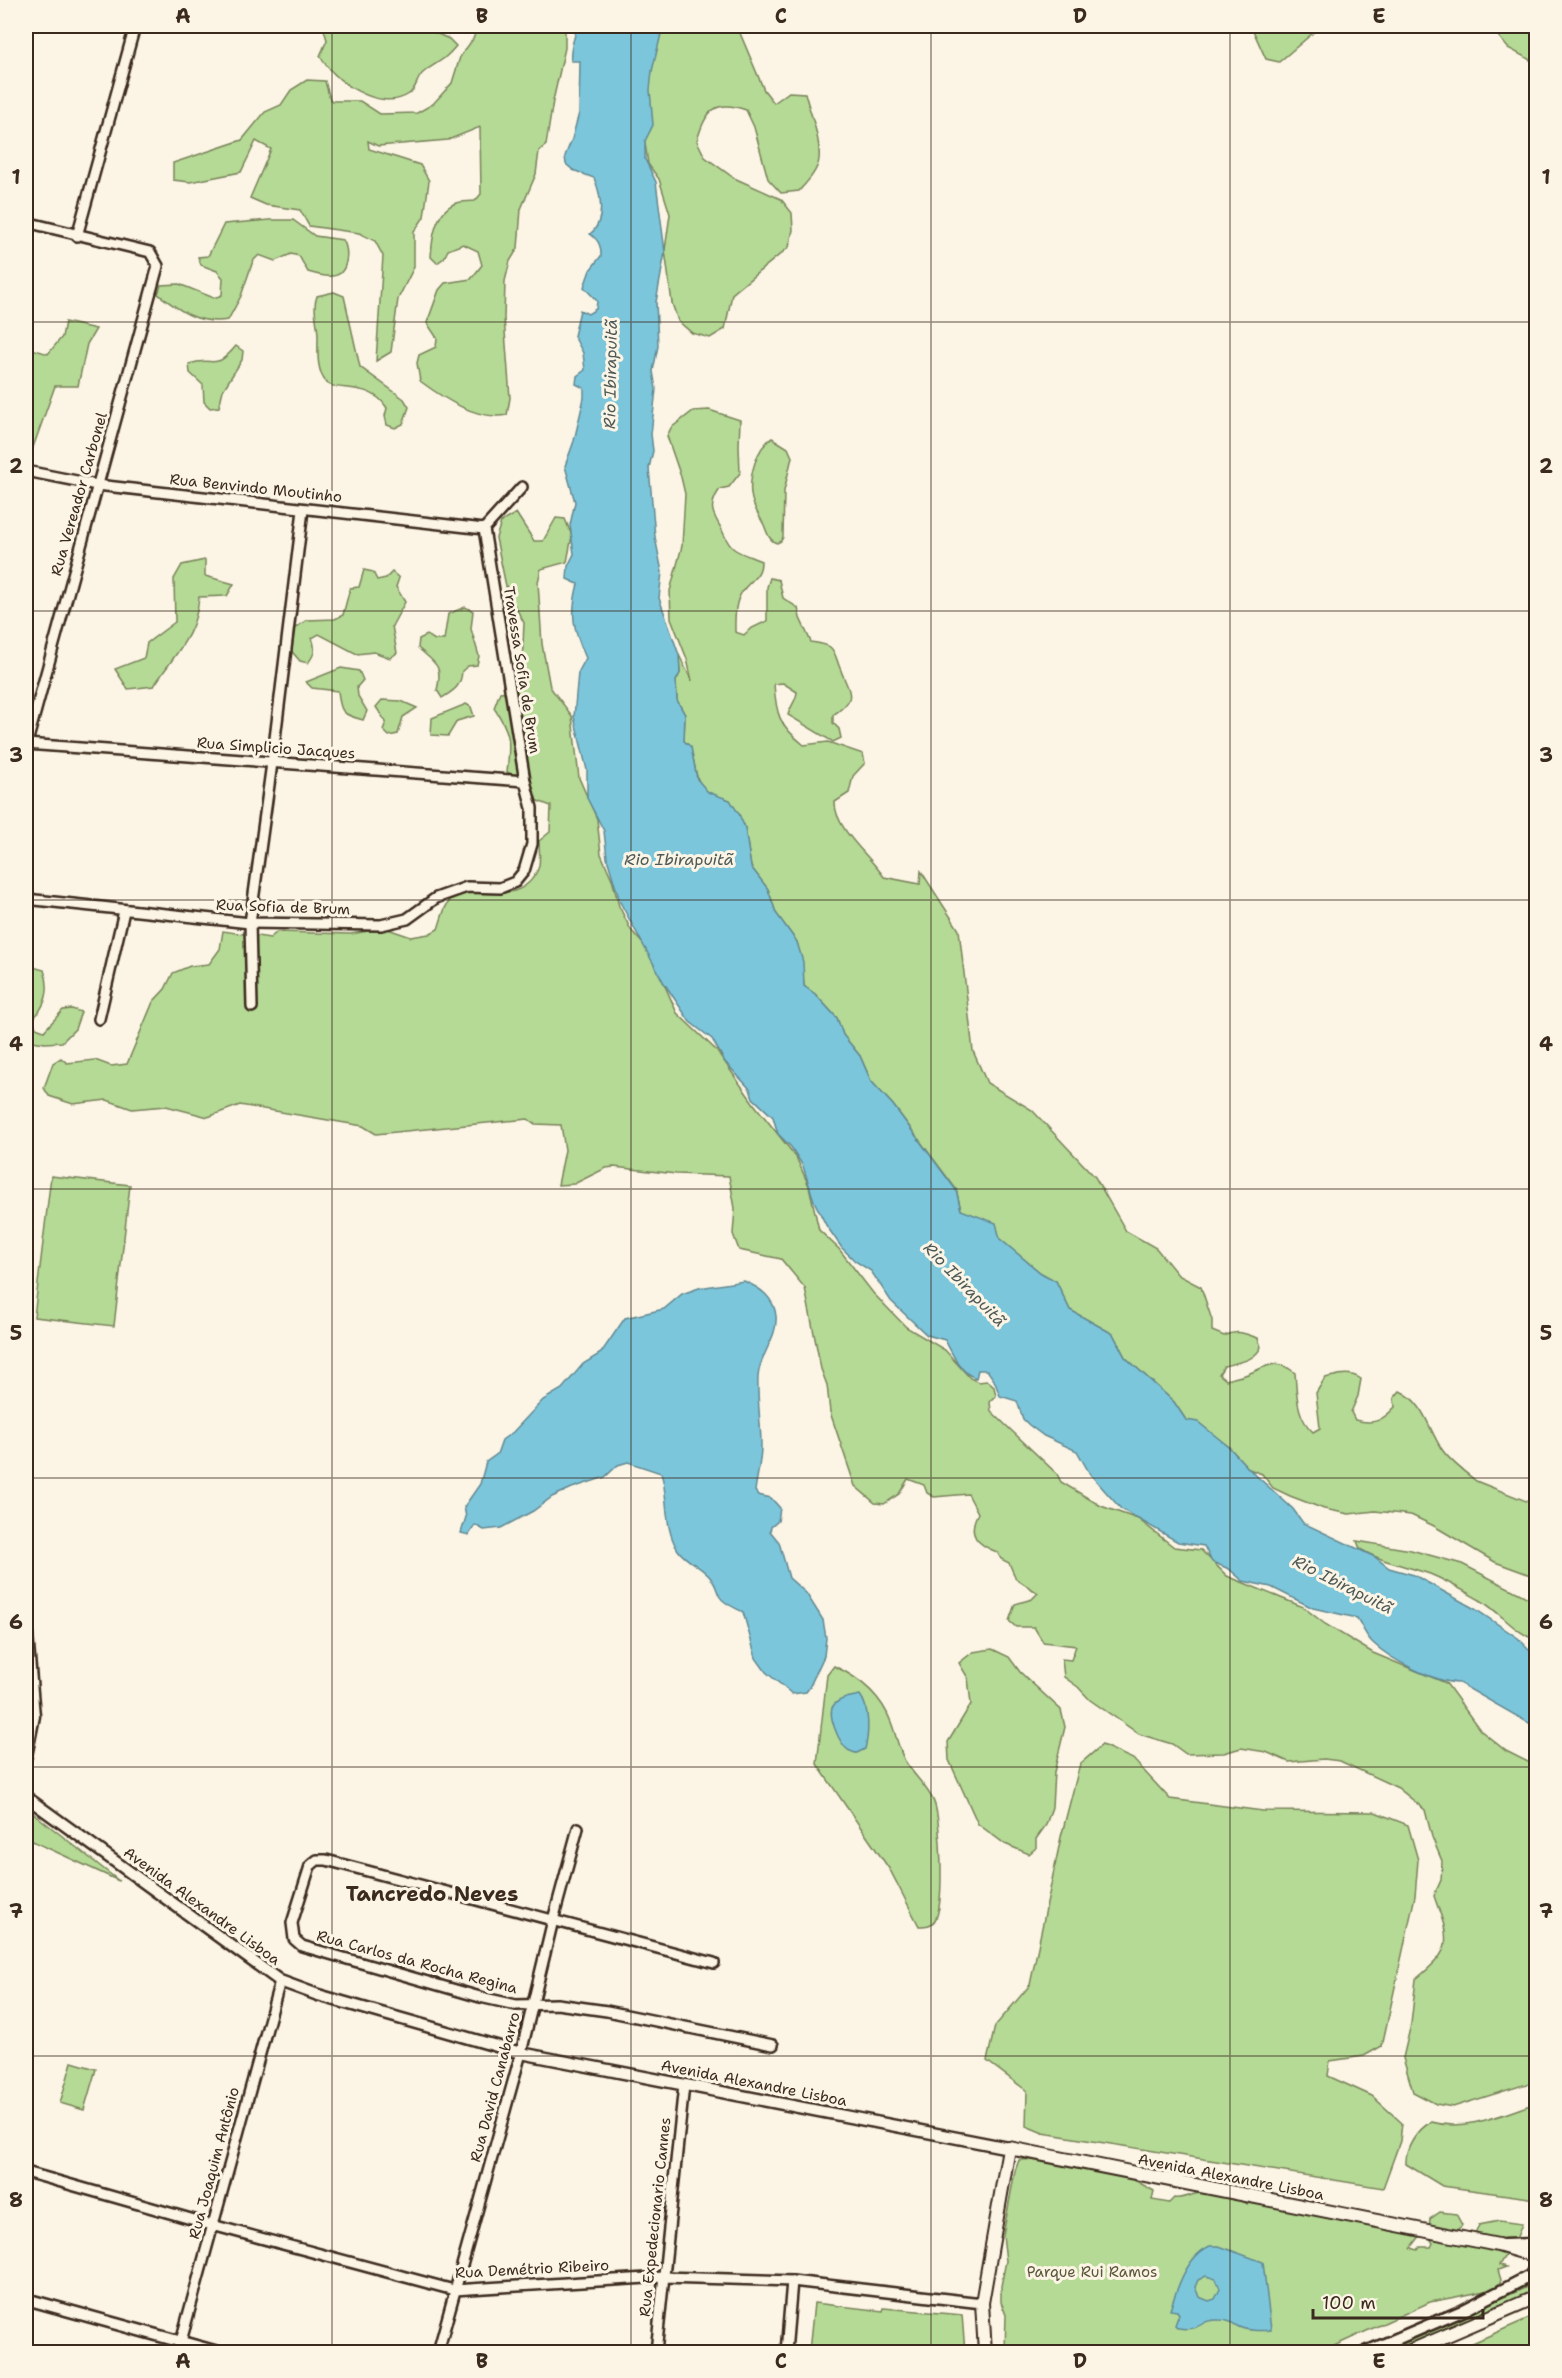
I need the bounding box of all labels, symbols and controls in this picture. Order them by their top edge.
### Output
text: A [175,3,191,29]
text: B [476,3,488,29]
text: C [775,3,787,29]
text: D [1073,3,1087,29]
text: E [1372,3,1386,29]
text: 1 [11,164,21,190]
text: 1 [1541,164,1551,190]
water label: Rio Ibirapuitã [599,319,622,429]
street label: Rua Vereador Carbonel [46,410,112,578]
text: 2 [9,453,23,479]
text: 2 [1539,453,1553,479]
street label: Rua Benvindo Moutinho [169,469,343,507]
street label: Travessa Sofia de Brum [499,585,545,755]
street label: Rua Simplicio Jacques [196,732,356,764]
text: 3 [9,742,23,768]
text: 3 [1539,742,1553,768]
water label: Rio Ibirapuitã [624,849,734,870]
street label: Rua Sofia de Brum [216,895,351,919]
text: 4 [9,1031,23,1057]
text: 4 [1539,1031,1553,1057]
water label: Rio Ibirapuitã [919,1238,1010,1331]
text: 5 [10,1320,22,1346]
text: 5 [1540,1320,1552,1346]
water label: Rio Ibirapuitã [1289,1550,1396,1619]
text: 6 [9,1609,23,1635]
text: 6 [1539,1609,1553,1635]
street label: Avenida Alexandre Lisboa [120,1842,285,1970]
district label: Tancredo Neves [346,1880,518,1908]
text: 7 [9,1898,23,1924]
text: 7 [1539,1898,1553,1924]
street label: Rua Carlos da Rocha Regina [314,1926,520,1999]
street label: Rua David Canabarro [465,2010,525,2164]
street label: Avenida Alexandre Lisboa [659,2055,849,2111]
street label: Rua Joaquim Antônio [184,2085,244,2241]
street label: Rua Expedecionario Cannes [635,2116,675,2318]
street label: Avenida Alexandre Lisboa [1136,2149,1326,2205]
text: 8 [9,2187,23,2213]
text: 8 [1539,2187,1553,2213]
street label: Rua Demétrio Ribeiro [455,2255,609,2283]
park label: Parque Rui Ramos [1027,2262,1157,2282]
scale bar [1313,2282,1482,2320]
text: 100 m [1322,2291,1376,2315]
text: A [175,2348,191,2374]
text: B [476,2348,488,2374]
text: C [775,2348,787,2374]
text: D [1073,2348,1087,2374]
text: E [1372,2348,1386,2374]

